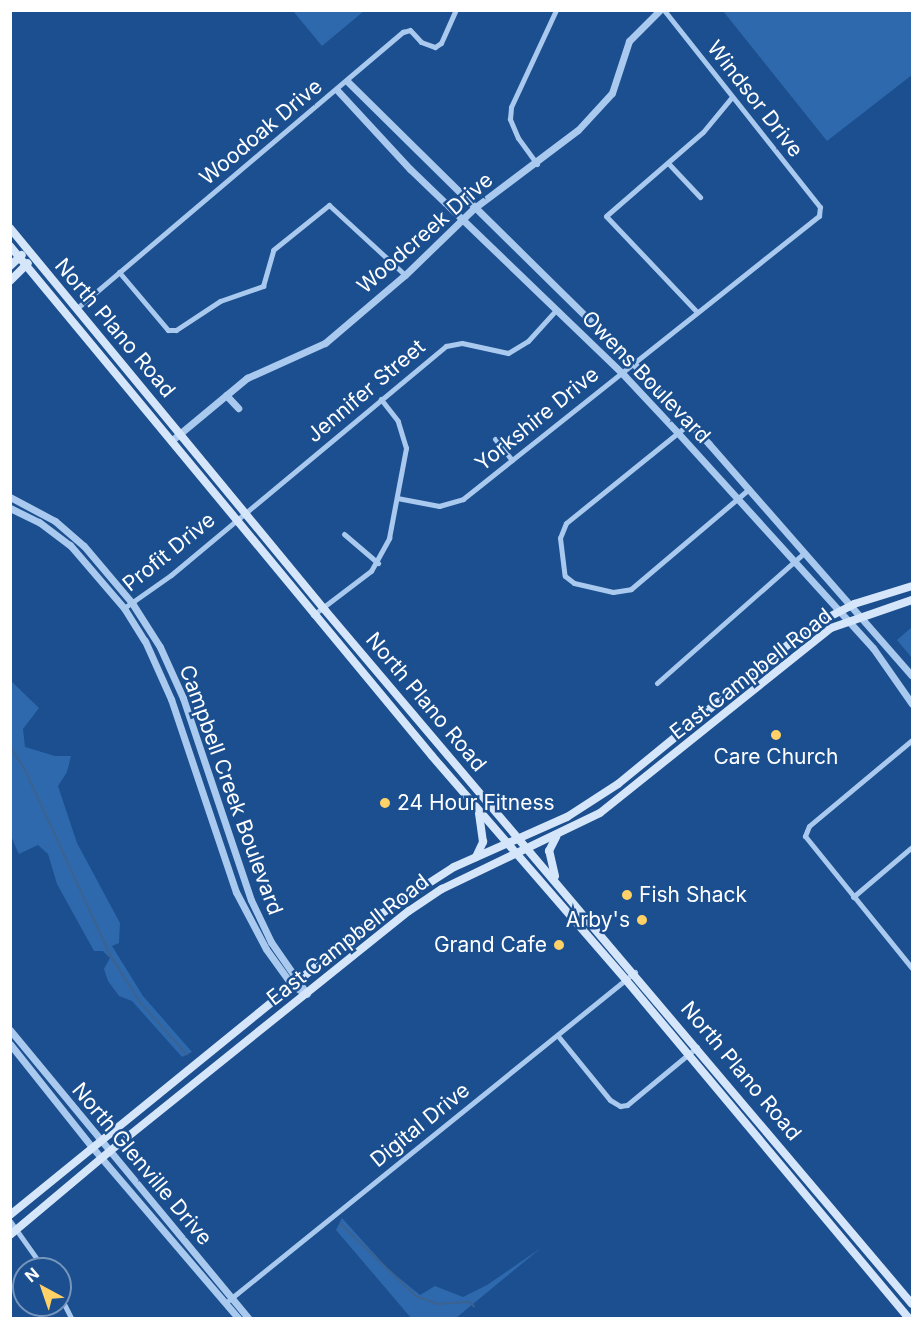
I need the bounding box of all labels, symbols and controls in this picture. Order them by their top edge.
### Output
street label: Windsor Drive [702,36,808,162]
street label: Woodoak Drive [195,74,327,190]
street label: Woodcreek Drive [352,167,498,299]
street label: North Plano Road [50,253,180,403]
street label: Owens Boulevard [576,306,716,448]
street label: Jennifer Street [302,334,430,448]
street label: Yorkshire Drive [470,362,604,476]
street label: Profit Drive [118,507,220,597]
street label: East Campbell Road [665,603,837,745]
street label: North Plano Road [361,627,491,777]
street label: Campbell Creek Boulevard [174,662,288,918]
marker: Care Church [769,728,783,742]
place label: Care Church [714,744,838,770]
place label: 24 Hour Fitness [397,790,555,816]
marker: 24 Hour Fitness [378,796,392,810]
street label: East Campbell Road [262,869,434,1011]
place label: Fish Shack [639,882,747,908]
marker: Fish Shack [620,888,634,902]
place label: Arby's [566,907,630,933]
marker: Arby's [635,913,649,927]
place label: Grand Cafe [434,932,547,958]
marker: Grand Cafe [552,938,566,952]
street label: North Plano Road [676,996,806,1146]
street label: Digital Drive [365,1077,475,1173]
street label: North Glenville Drive [67,1078,217,1250]
north arrow [12,1257,72,1317]
text: N [21,1263,43,1286]

